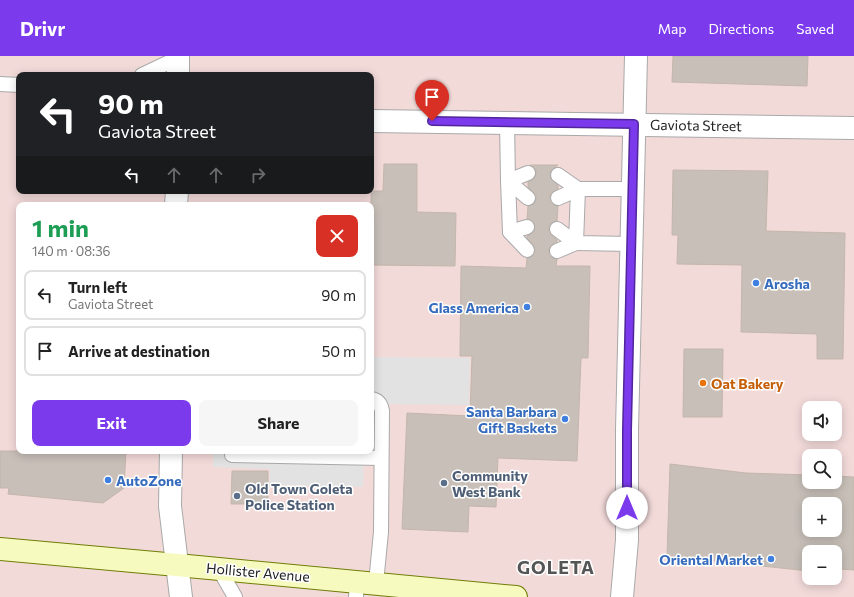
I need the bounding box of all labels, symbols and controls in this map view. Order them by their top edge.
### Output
text: Drivr [20,17,65,40]
text: Map [658,20,687,37]
text: Directions [709,20,774,37]
text: Saved [796,20,834,37]
pin [415,80,449,121]
text: 90 m [98,86,164,120]
icon: arrive [421,86,443,108]
icon: left [32,88,84,140]
street label: Gaviota Street [650,116,742,134]
text: Gaviota Street [98,120,216,142]
icon: left [121,164,143,186]
icon: ahead [163,164,185,186]
icon: ahead [205,164,227,186]
icon: right [247,164,269,186]
text: 1 min [32,213,89,242]
button: close [316,215,358,257]
text: 140 m · 08:36 [32,243,110,259]
place label: Arosha [764,275,810,292]
text: Turn left [68,278,127,296]
marker: Arosha [751,278,761,288]
icon: left [34,284,56,306]
text: 90 m [321,286,356,304]
text: Gaviota Street [68,296,153,312]
place label: Glass America [428,299,519,316]
marker: Glass America [522,302,532,312]
icon: arrive [34,340,56,362]
text: Arrive at destination [68,342,210,360]
text: 50 m [322,342,356,360]
place label: Oat Bakery [711,375,784,392]
marker: Oat Bakery [698,378,708,388]
button: Exit [32,400,191,446]
button: Share [199,400,358,446]
map controls [802,401,842,585]
button: sound [802,401,842,441]
place label: Santa Barbara Gift Baskets [466,403,557,436]
marker: Santa Barbara Gift Baskets [560,414,570,424]
button: search [802,449,842,489]
place label: Community West Bank [452,467,528,500]
place label: AutoZone [116,472,182,489]
marker: AutoZone [103,475,113,485]
marker: Community West Bank [439,478,449,488]
place label: Old Town Goleta Police Station [245,480,353,513]
position arrow [606,487,648,529]
marker: Old Town Goleta Police Station [232,491,242,501]
button: + [802,497,842,537]
button: − [802,545,842,585]
place label: Oriental Market [659,551,763,568]
marker: Oriental Market [766,554,776,564]
district label: GOLETA [517,556,595,578]
street label: Hollister Avenue [206,559,310,585]

